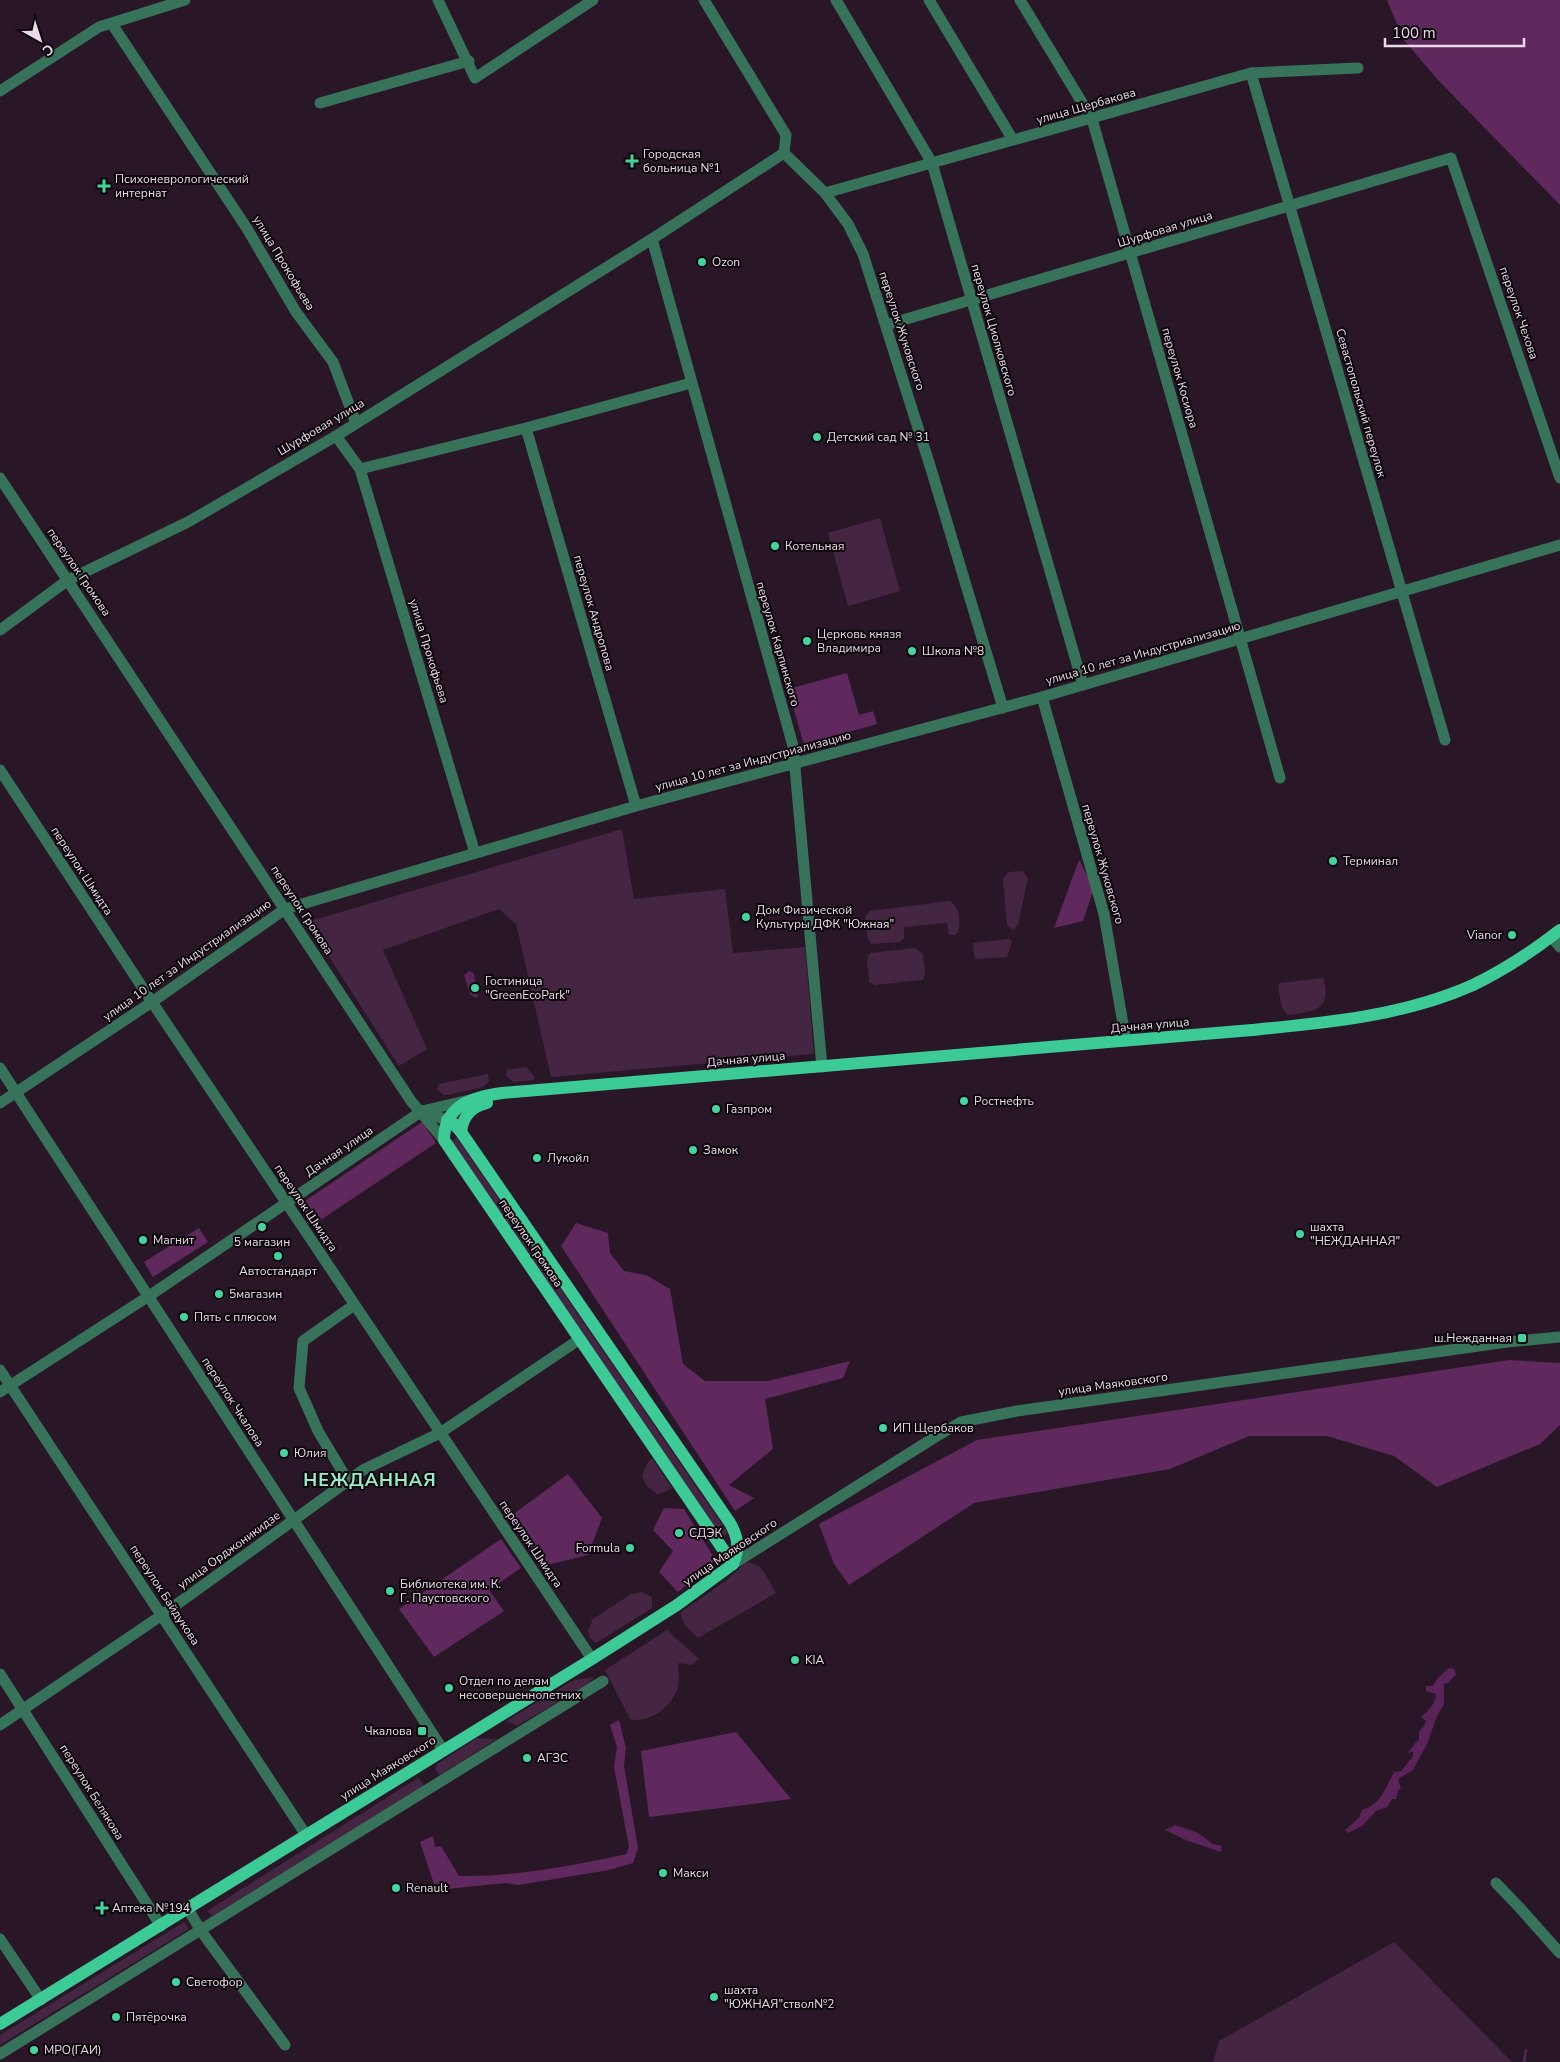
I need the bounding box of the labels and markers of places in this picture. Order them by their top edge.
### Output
place label: Городская больница №1 [643,146,721,176]
marker: Городская больница №1 [625,154,639,168]
place label: Психоневрологический интернат [115,171,249,201]
marker: Психоневрологический интернат [97,179,111,193]
place label: Ozon [712,254,740,270]
marker: Ozon [696,256,708,268]
place label: Детский сад № 31 [827,429,930,445]
marker: Детский сад № 31 [811,431,823,443]
place label: Котельная [785,538,845,554]
marker: Котельная [769,540,781,552]
place label: Церковь князя Владимира [817,626,902,656]
marker: Церковь князя Владимира [801,635,813,647]
place label: Школа №8 [922,643,984,659]
marker: Школа №8 [906,645,918,657]
place label: Терминал [1343,853,1398,869]
marker: Терминал [1327,855,1339,867]
place label: Дом Физической Культуры ДФК "Южная" [756,902,894,932]
marker: Дом Физической Культуры ДФК "Южная" [740,911,752,923]
place label: Vianor [1466,927,1503,943]
marker: Vianor [1506,929,1518,941]
place label: Гостиница "GreenEcoPark" [485,973,570,1003]
marker: Гостиница "GreenEcoPark" [469,982,481,994]
place label: Ростнефть [974,1093,1034,1109]
marker: Ростнефть [958,1095,970,1107]
place label: Газпром [726,1101,772,1117]
marker: Газпром [710,1103,722,1115]
place label: Замок [703,1142,739,1158]
marker: Замок [687,1144,699,1156]
place label: Лукойл [547,1150,589,1166]
marker: Лукойл [531,1152,543,1164]
place label: шахта "НЕЖДАННАЯ" [1310,1219,1400,1249]
marker: 5 магазин [256,1221,268,1233]
marker: шахта "НЕЖДАННАЯ" [1294,1228,1306,1240]
place label: Магнит [153,1232,195,1248]
marker: Магнит [137,1234,149,1246]
place label: 5 магазин [234,1234,290,1250]
marker: Автостандарт [272,1250,284,1262]
place label: Автостандарт [239,1263,318,1279]
place label: 5магазин [229,1286,282,1302]
marker: 5магазин [213,1288,225,1300]
place label: Пять с плюсом [194,1309,277,1325]
marker: Пять с плюсом [178,1311,190,1323]
place label: ш.Нежданная [1434,1330,1512,1346]
marker: ш.Нежданная [1516,1332,1528,1344]
place label: ИП Щербаков [893,1420,974,1436]
marker: ИП Щербаков [877,1422,889,1434]
place label: Юлия [294,1445,326,1461]
marker: Юлия [278,1447,290,1459]
place label: СДЭК [689,1525,722,1541]
marker: СДЭК [673,1527,685,1539]
place label: Formula [576,1540,620,1556]
marker: Formula [624,1542,636,1554]
place label: Библиотека им. К. Г. Паустовского [400,1576,501,1606]
marker: Библиотека им. К. Г. Паустовского [384,1585,396,1597]
place label: KIA [805,1652,825,1668]
marker: KIA [789,1654,801,1666]
place label: Отдел по делам несовершеннолетних [459,1673,582,1703]
marker: Отдел по делам несовершеннолетних [443,1682,455,1694]
place label: Чкалова [364,1723,412,1739]
marker: Чкалова [416,1725,428,1737]
place label: АГЗС [537,1750,568,1766]
marker: АГЗС [521,1752,533,1764]
place label: Макси [673,1865,709,1881]
marker: Макси [657,1867,669,1879]
place label: Renault [406,1880,449,1896]
marker: Renault [390,1882,402,1894]
place label: Аптека №194 [112,1900,190,1916]
marker: Аптека №194 [96,1902,108,1914]
place label: Светофор [186,1974,243,1990]
marker: Светофор [170,1976,182,1988]
place label: шахта "ЮЖНАЯ"ствол№2 [724,1982,834,2012]
marker: шахта "ЮЖНАЯ"ствол№2 [708,1991,720,2003]
place label: Пятёрочка [126,2009,187,2025]
marker: Пятёрочка [110,2011,122,2023]
place label: МРО(ГАИ) [44,2042,102,2058]
marker: МРО(ГАИ) [28,2044,40,2056]

